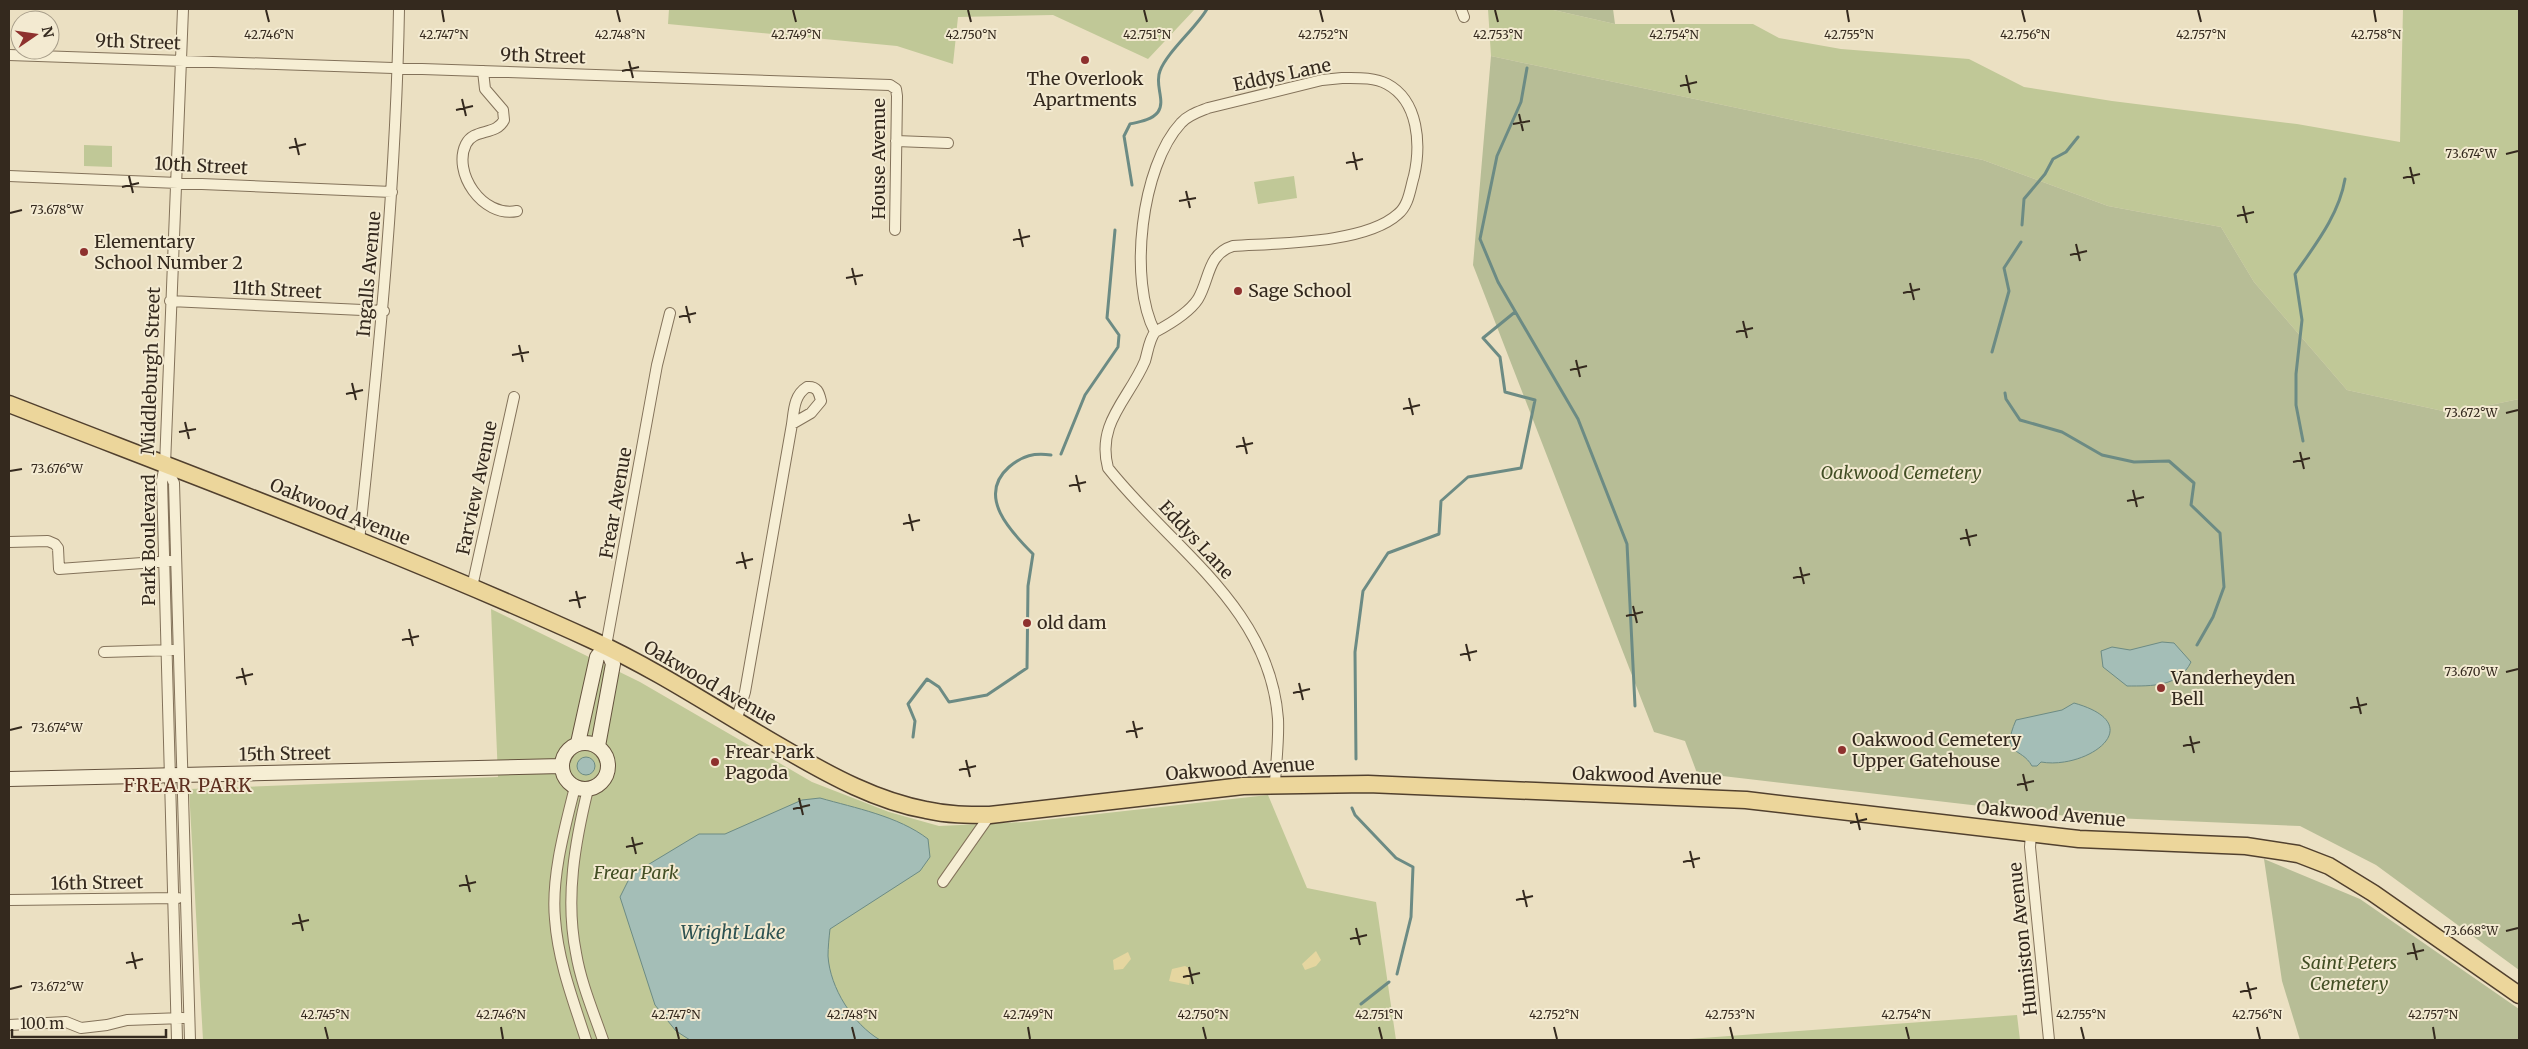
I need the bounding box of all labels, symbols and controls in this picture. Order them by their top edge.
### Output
north arrow [10,10,60,60]
text: N [38,25,58,39]
text: 42.746°N [244,27,295,42]
text: 42.747°N [419,27,469,42]
text: 42.748°N [595,27,646,42]
text: 42.749°N [771,27,822,42]
text: 42.750°N [945,27,997,42]
text: 42.751°N [1123,27,1172,42]
text: 42.752°N [1298,27,1349,42]
text: 42.753°N [1473,27,1524,42]
text: 42.754°N [1649,27,1699,42]
text: 42.755°N [1824,27,1875,42]
text: 42.756°N [2000,27,2051,42]
text: 42.757°N [2176,27,2227,42]
text: 42.758°N [2351,27,2402,42]
street label: 9th Street [95,29,181,54]
street label: 9th Street [500,43,586,68]
street label: Eddys Lane [1231,53,1333,96]
marker: The Overlook Apartments [1079,54,1091,66]
place label: The Overlook Apartments [1027,67,1144,111]
street label: House Avenue [867,98,890,220]
text: 73.674°W [2445,146,2498,161]
street label: 10th Street [154,152,248,179]
text: 73.678°W [31,202,85,217]
street label: Ingalls Avenue [352,210,385,338]
place label: Elementary School Number 2 [94,230,243,274]
marker: Elementary School Number 2 [78,246,90,258]
street label: 11th Street [232,276,322,303]
place label: Sage School [1248,279,1352,302]
marker: Sage School [1232,285,1244,297]
street label: Middleburgh Street [136,286,165,456]
text: 73.672°W [2445,405,2499,420]
street label: Farview Avenue [451,419,502,557]
street label: Frear Avenue [594,445,637,560]
text: 73.676°W [31,461,84,476]
park label: Oakwood Cemetery [1820,461,1982,484]
street label: Oakwood Avenue [267,473,414,550]
street label: Park Boulevard [137,474,160,606]
street label: Eddys Lane [1154,495,1239,584]
place label: old dam [1037,611,1107,634]
marker: old dam [1021,617,1033,629]
street label: Oakwood Avenue [640,635,781,730]
text: 73.670°W [2444,664,2499,679]
place label: Vanderheyden Bell [2170,666,2295,710]
marker: Vanderheyden Bell [2155,682,2167,694]
text: 73.674°W [31,720,84,735]
place label: Oakwood Cemetery Upper Gatehouse [1852,728,2022,772]
place label: Frear Park Pagoda [725,740,815,784]
street label: 15th Street [239,741,331,766]
marker: Oakwood Cemetery Upper Gatehouse [1836,744,1848,756]
street label: Oakwood Avenue [1165,752,1315,785]
marker: Frear Park Pagoda [709,756,721,768]
street label: Oakwood Avenue [1572,761,1722,790]
district label: FREAR PARK [123,773,253,797]
street label: Oakwood Avenue [1976,796,2126,831]
park label: Frear Park [593,861,679,884]
street label: Humiston Avenue [2003,861,2042,1017]
street label: 16th Street [50,870,144,895]
water label: Wright Lake [680,920,786,944]
text: 73.668°W [2444,923,2499,938]
park label: Saint Peters Cemetery [2301,951,2397,995]
text: 73.672°W [31,979,85,994]
scale bar [12,1006,166,1038]
text: 42.745°N [300,1007,350,1022]
text: 42.746°N [476,1007,527,1022]
text: 42.747°N [651,1007,701,1022]
text: 42.748°N [827,1007,878,1022]
text: 42.749°N [1003,1007,1054,1022]
text: 42.750°N [1177,1007,1229,1022]
text: 42.751°N [1355,1007,1404,1022]
text: 42.752°N [1529,1007,1580,1022]
text: 42.753°N [1705,1007,1756,1022]
text: 42.754°N [1881,1007,1931,1022]
text: 42.755°N [2056,1007,2107,1022]
text: 42.756°N [2232,1007,2283,1022]
text: 42.757°N [2408,1007,2459,1022]
text: 100 m [20,1014,64,1033]

